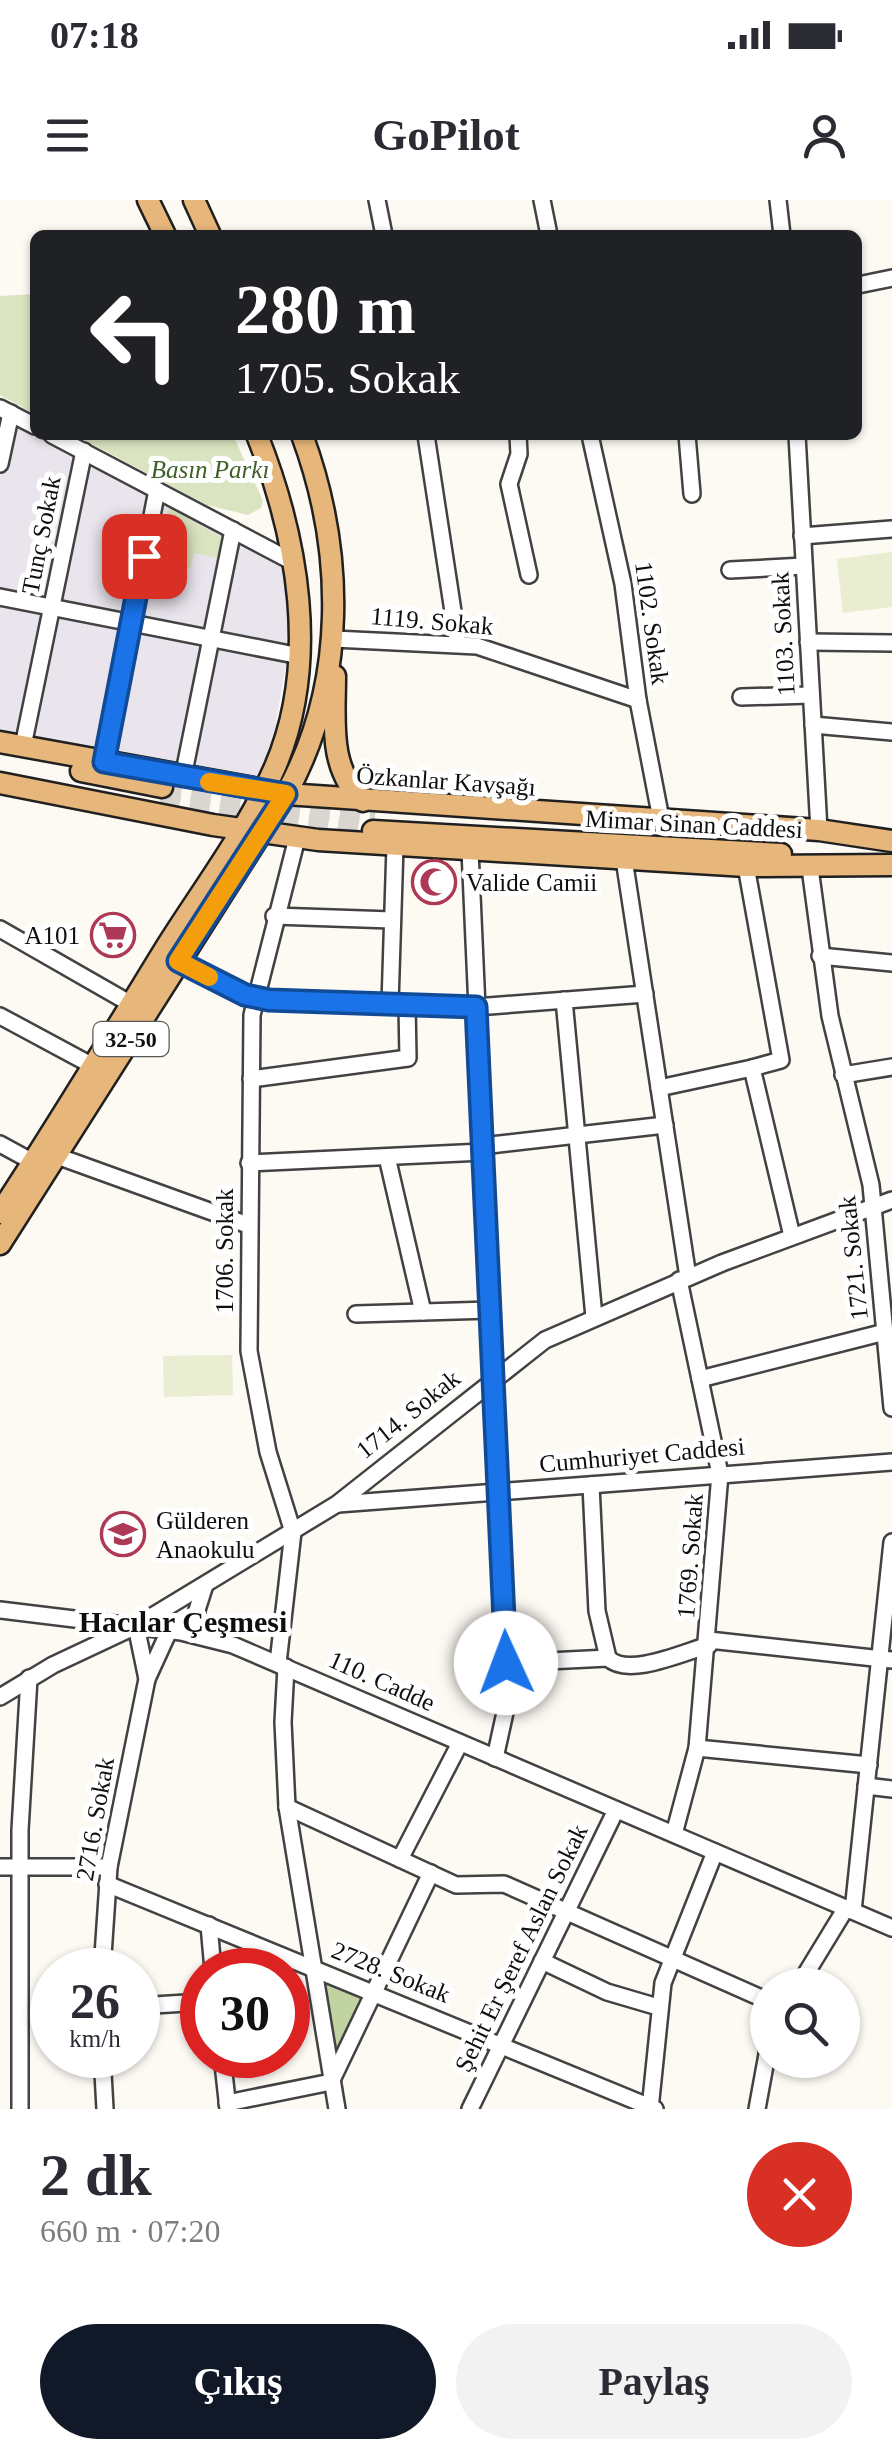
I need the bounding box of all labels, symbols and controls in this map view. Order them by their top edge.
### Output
text: 07:18 [50,14,139,56]
icon: menu [40,108,95,163]
icon: person [797,108,852,163]
text: GoPilot [372,110,520,160]
icon: left [70,270,200,400]
text: 280 m [235,271,416,348]
text: 1705. Sokak [235,353,460,403]
park label: Basın Parkı [151,456,269,483]
street label: Tunç Sokak [16,473,66,596]
pin [102,514,187,599]
icon: arrive [117,529,172,584]
street label: 1102. Sokak [630,560,674,687]
street label: 1103. Sokak [766,571,800,697]
street label: 1119. Sokak [369,602,495,640]
street label: Özkanlar Kavşağı [355,761,537,801]
street label: Mimar Sinan Caddesi [584,805,804,843]
mosque icon: Valide Camii [411,859,457,905]
place label: Valide Camii [466,869,597,896]
supermarket icon: A101 [90,912,136,958]
place label: A101 [24,922,80,949]
road number: 32-50 [94,1022,168,1056]
street label: 1706. Sokak [211,1188,238,1314]
street label: 1721. Sokak [833,1194,873,1322]
street label: 1714. Sokak [351,1364,465,1464]
street label: Cumhuriyet Caddesi [538,1433,746,1477]
street label: 1769. Sokak [672,1492,708,1619]
place label: Gülderen Anaokulu [156,1507,255,1563]
school or university icon: Gülderen Anaokulu [100,1511,146,1557]
district label: Hacılar Çeşmesi [79,1605,287,1638]
position arrow [454,1611,558,1715]
street label: 110. Cadde [325,1646,439,1716]
street label: 2716. Sokak [71,1755,119,1883]
street label: Şehit Er Şeref Aslan Sokak [449,1819,593,2076]
street label: 2728. Sokak [328,1936,454,2008]
speed limit sign: 30 [180,1948,310,2078]
map controls [750,1968,860,2078]
button: search [750,1968,860,2078]
text: 26 [70,1973,120,2029]
text: km/h [69,2025,121,2052]
text: 2 dk [40,2142,152,2208]
button: close [747,2142,852,2247]
text: 660 m · 07:20 [40,2213,220,2249]
button: Çıkış [40,2324,436,2439]
button: Paylaş [456,2324,852,2439]

